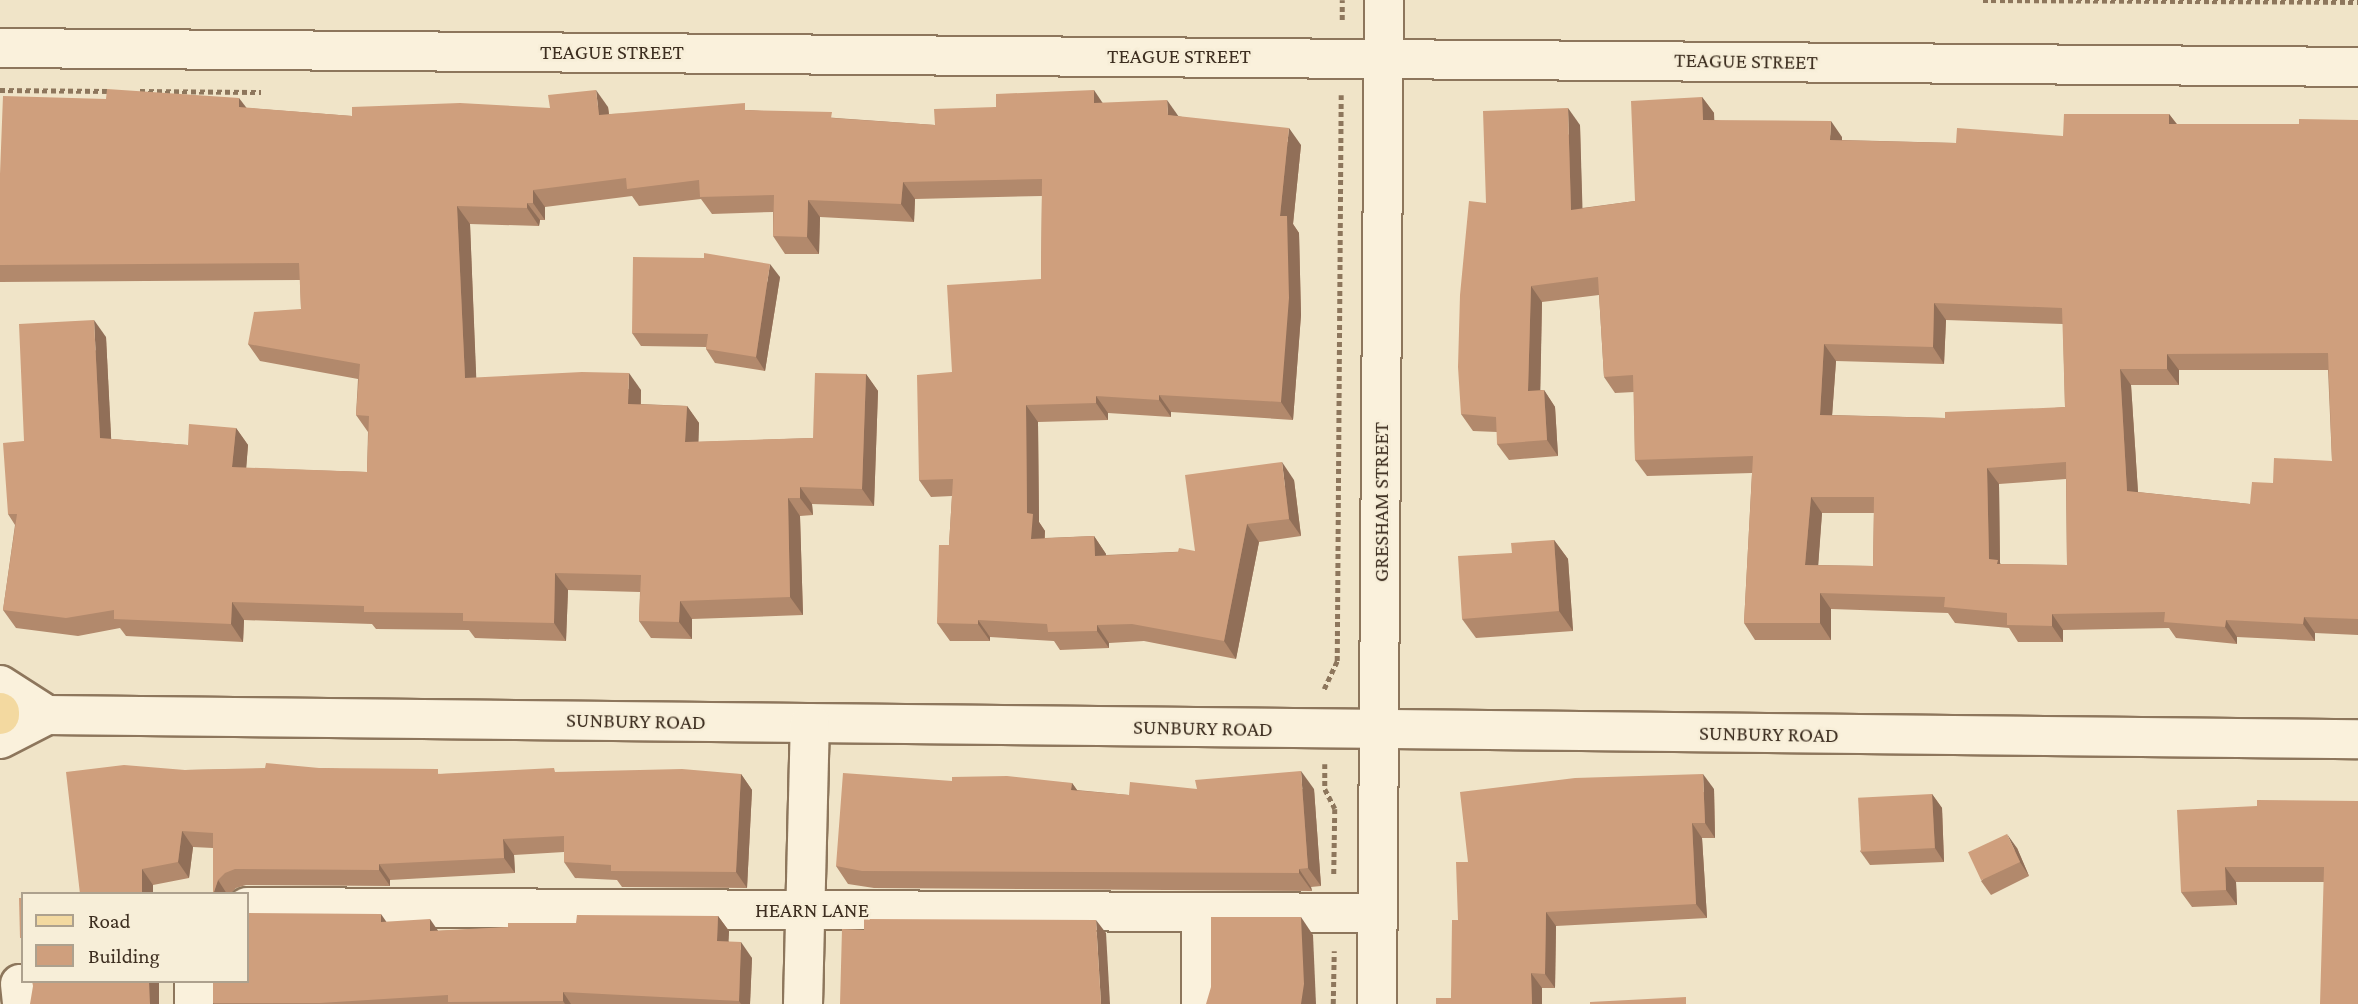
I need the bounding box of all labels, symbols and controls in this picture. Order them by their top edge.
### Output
street label: TEAGUE STREET [540,39,684,65]
street label: TEAGUE STREET [1107,43,1251,69]
street label: TEAGUE STREET [1674,47,1818,75]
street label: GRESHAM STREET [1368,422,1394,582]
street label: SUNBURY ROAD [566,707,706,735]
street label: SUNBURY ROAD [1133,714,1273,742]
street label: SUNBURY ROAD [1699,720,1839,748]
legend [21,892,248,983]
street label: HEARN LANE [755,897,869,923]
text: Road [88,909,131,933]
text: Building [88,944,160,968]

